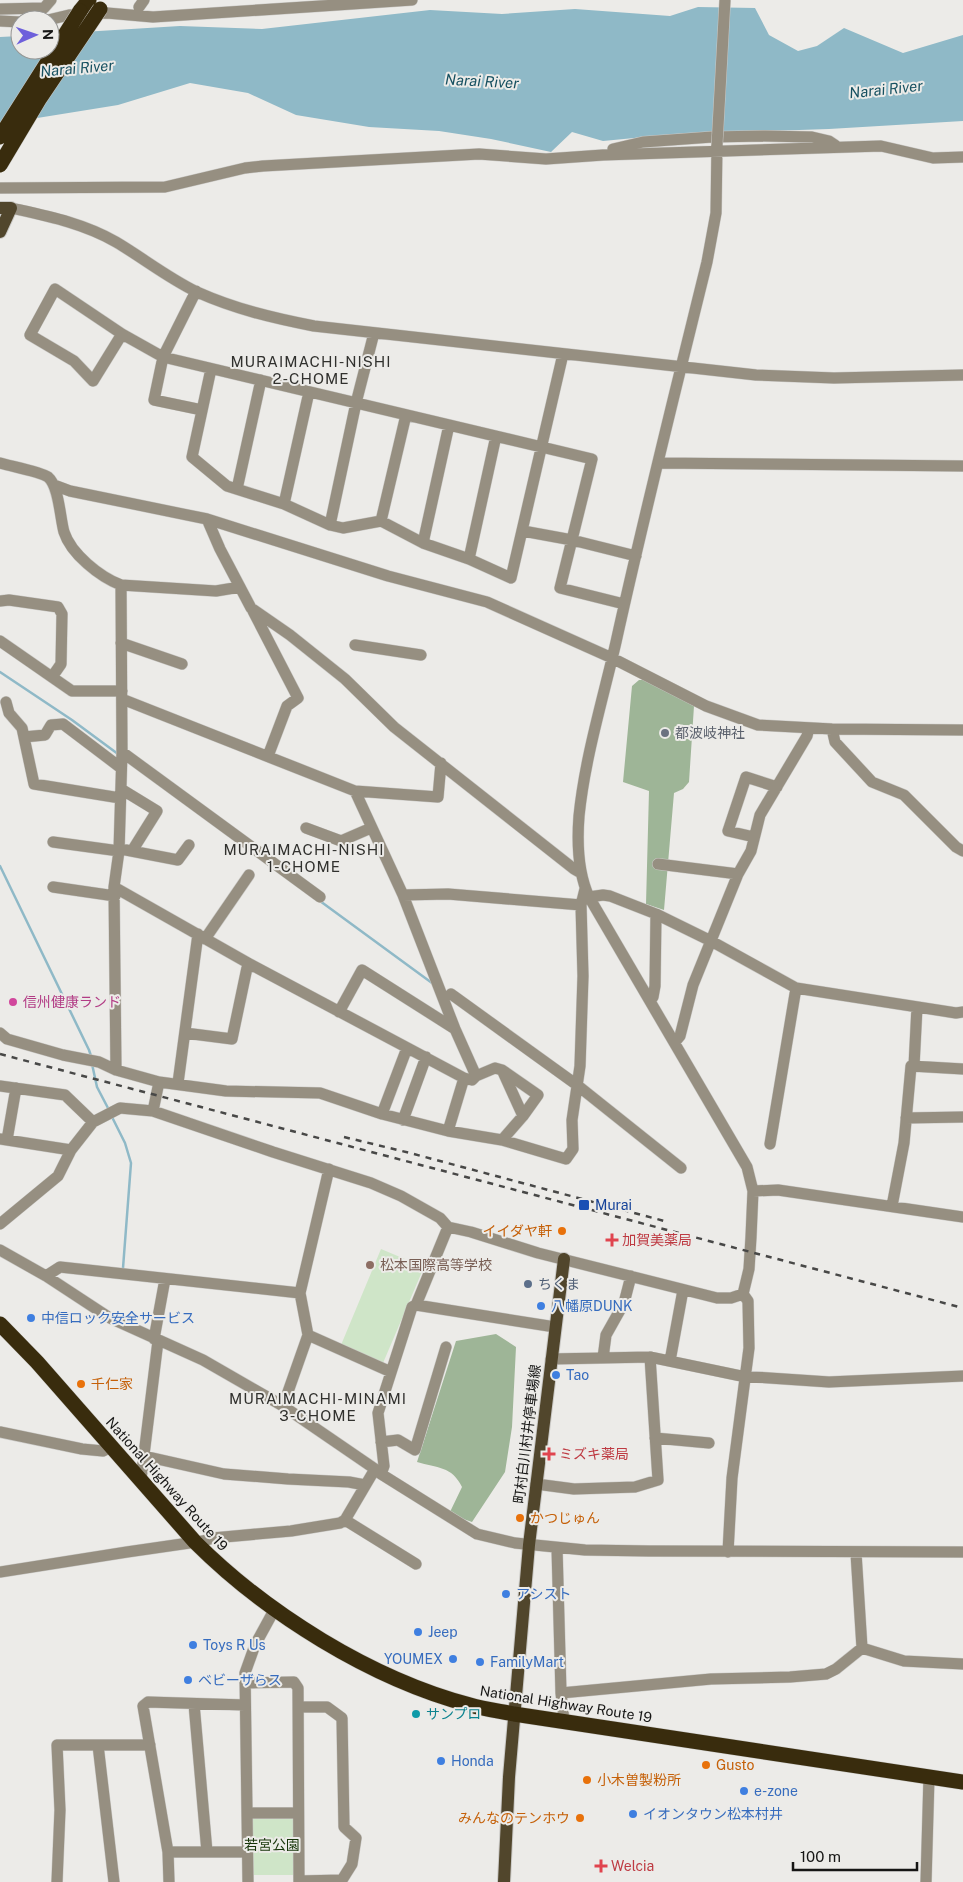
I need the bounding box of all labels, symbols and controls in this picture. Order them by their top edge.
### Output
north arrow [10,10,60,60]
text: N [40,29,56,40]
water label: Narai River [39,56,115,80]
water label: Narai River [445,71,520,91]
water label: Narai River [848,77,924,101]
district label: MURAIMACHI-NISHI 2-CHOME [230,353,392,387]
place label: 都波岐神社 [675,725,745,741]
marker: 都波岐神社 [659,727,671,739]
district label: MURAIMACHI-NISHI 1-CHOME [223,841,385,875]
place label: 信州健康ランド [23,994,121,1010]
marker: 信州健康ランド [7,996,19,1008]
place label: Murai [595,1197,632,1213]
marker: Murai [577,1198,591,1212]
place label: イイダヤ軒 [483,1223,552,1239]
marker: イイダヤ軒 [556,1225,568,1237]
place label: 加賀美薬局 [622,1232,692,1248]
marker: 加賀美薬局 [606,1234,618,1246]
place label: 松本国際高等学校 [380,1257,492,1273]
marker: 松本国際高等学校 [364,1259,376,1271]
place label: ちくま [538,1276,580,1292]
marker: ちくま [522,1278,534,1290]
place label: 八幡原DUNK [551,1298,633,1314]
marker: 八幡原DUNK [535,1300,547,1312]
place label: 中信ロック安全サービス [41,1310,195,1326]
marker: 中信ロック安全サービス [25,1312,37,1324]
street label: 町村白川村井停車場線 [511,1364,543,1504]
place label: Tao [566,1367,589,1383]
marker: Tao [550,1369,562,1381]
place label: 千仁家 [91,1376,133,1392]
marker: 千仁家 [75,1378,87,1390]
district label: MURAIMACHI-MINAMI 3-CHOME [229,1390,407,1424]
street label: National Highway Route 19 [103,1414,231,1554]
place label: ミズキ薬局 [559,1446,629,1462]
marker: ミズキ薬局 [543,1448,555,1460]
place label: かつじゅん [530,1510,600,1526]
marker: かつじゅん [514,1512,526,1524]
place label: アシスト [516,1586,571,1602]
marker: アシスト [500,1588,512,1600]
place label: Jeep [428,1624,458,1640]
marker: Jeep [412,1626,424,1638]
place label: Toys R Us [203,1637,266,1653]
marker: Toys R Us [187,1639,199,1651]
place label: YOUMEX [384,1651,443,1667]
marker: YOUMEX [447,1653,459,1665]
place label: FamilyMart [490,1654,564,1670]
marker: FamilyMart [474,1656,486,1668]
place label: ベビーザらス [198,1672,282,1688]
marker: ベビーザらス [182,1674,194,1686]
street label: National Highway Route 19 [479,1682,654,1726]
place label: サンプロ [426,1706,482,1722]
marker: サンプロ [410,1708,422,1720]
place label: Honda [451,1753,494,1769]
marker: Honda [435,1755,447,1767]
place label: Gusto [716,1757,755,1773]
marker: Gusto [700,1759,712,1771]
place label: 小木曽製粉所 [597,1772,681,1788]
marker: 小木曽製粉所 [581,1774,593,1786]
place label: e-zone [754,1783,798,1799]
marker: e-zone [738,1785,750,1797]
place label: イオンタウン松本村井 [643,1806,783,1822]
marker: イオンタウン松本村井 [627,1808,639,1820]
place label: みんなのテンホウ [458,1810,570,1826]
marker: みんなのテンホウ [574,1812,586,1824]
park label: 若宮公園 [244,1837,300,1853]
scale bar [793,1840,917,1872]
text: 100 m [800,1848,841,1865]
place label: Welcia [611,1858,654,1874]
marker: Welcia [595,1860,607,1872]

